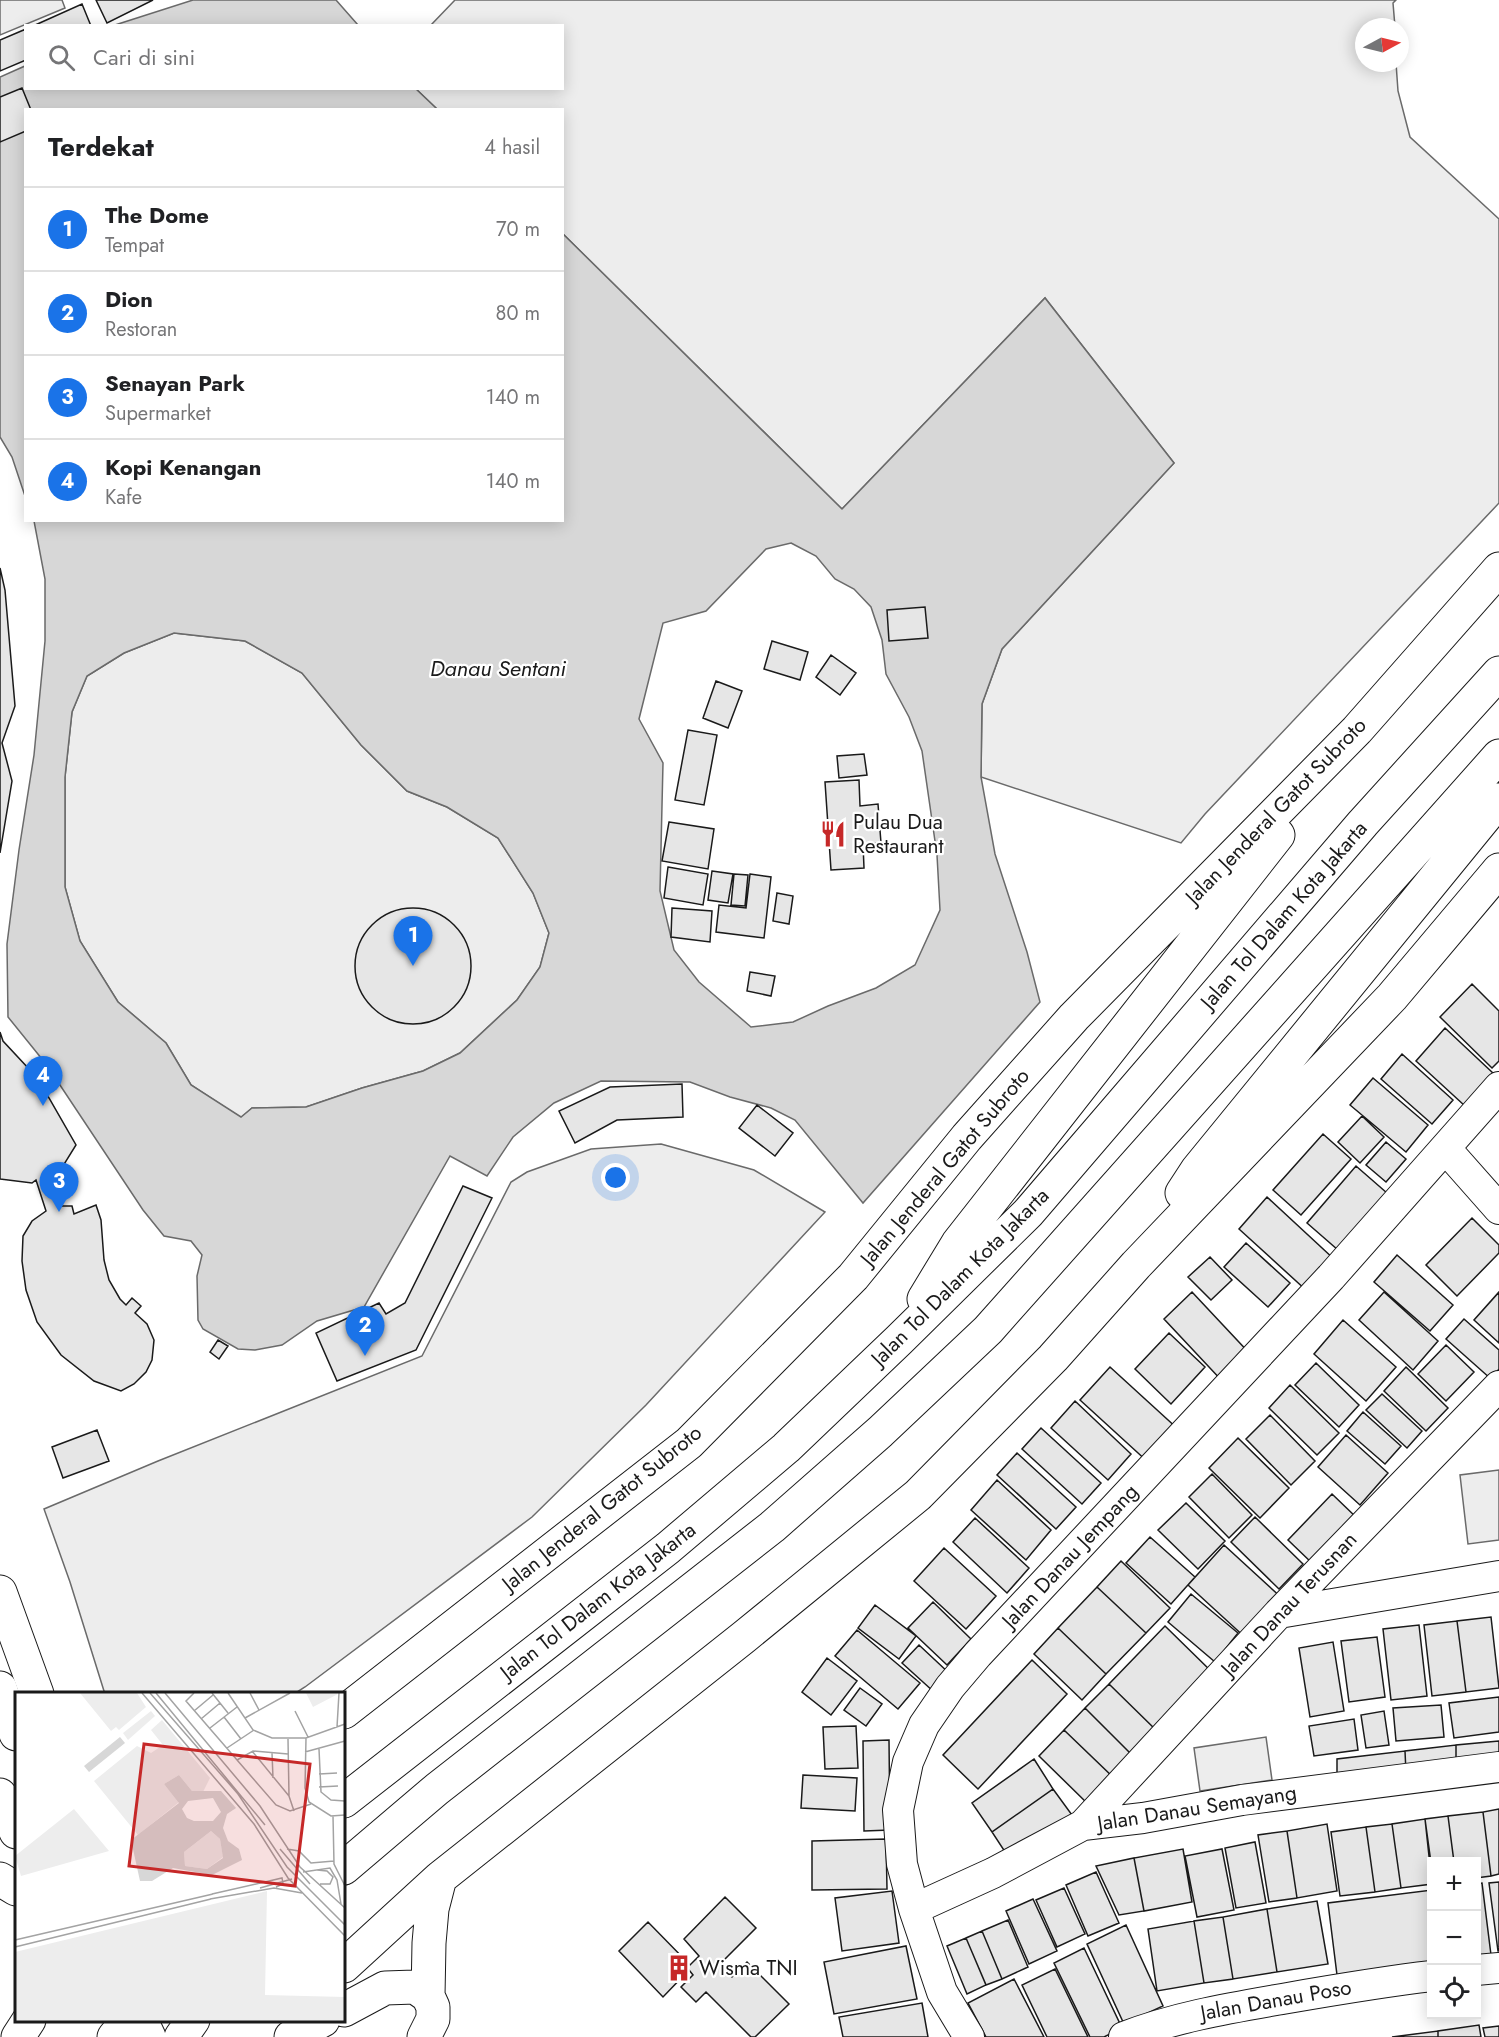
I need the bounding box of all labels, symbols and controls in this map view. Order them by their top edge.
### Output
north arrow [1355,18,1409,72]
search box [24,24,564,90]
icon: search [45,41,78,74]
text: Cari di sini [93,41,195,73]
text: Terdekat [48,128,154,166]
text: 4 hasil [484,133,540,162]
text: The Dome [105,199,209,231]
text: 1 [62,215,73,244]
text: 70 m [496,215,540,244]
text: Tempat [105,231,164,260]
text: Dion [105,283,153,315]
text: 2 [61,299,74,328]
text: 80 m [495,299,540,328]
text: Restoran [105,315,177,344]
text: Senayan Park [105,367,245,399]
text: 3 [61,383,74,412]
text: 140 m [486,383,540,412]
text: Supermarket [105,399,211,428]
text: Kopi Kenangan [105,451,261,483]
text: 4 [61,467,74,496]
text: 140 m [486,467,540,496]
text: Kafe [105,483,142,512]
water label: Danau Sentani [430,652,566,684]
street label: Jalan Jenderal Gatot Subroto [1177,711,1373,913]
place label: Pulau Dua Restaurant [853,807,944,861]
street label: Jalan Tol Dalam Kota Jakarta [1192,814,1374,1018]
restaurant icon: Pulau Dua Restaurant [818,819,848,849]
pin: 1 [394,916,432,966]
pin: 4 [24,1056,63,1106]
street label: Jalan Jenderal Gatot Subroto [852,1062,1037,1274]
pin: 3 [40,1162,78,1212]
your location [601,1163,630,1192]
street label: Jalan Tol Dalam Kota Jakarta [862,1181,1056,1375]
pin: 2 [346,1306,385,1356]
street label: Jalan Jenderal Gatot Subroto [493,1418,708,1600]
street label: Jalan Danau Jempang [993,1477,1145,1637]
street label: Jalan Tol Dalam Kota Jakarta [492,1515,702,1689]
street label: Jalan Danau Terusnan [1212,1525,1364,1685]
inset map [15,1692,345,2022]
street label: Jalan Danau Semayang [1092,1777,1299,1839]
map controls [1427,1857,1481,2019]
button: + [1427,1857,1481,1911]
button: − [1427,1911,1481,1965]
building icon: Wisma TNI [664,1953,694,1983]
place label: Wisma TNI [699,1953,798,1983]
button: locate [1427,1965,1481,2019]
street label: Jalan Danau Poso [1195,1972,1354,2029]

